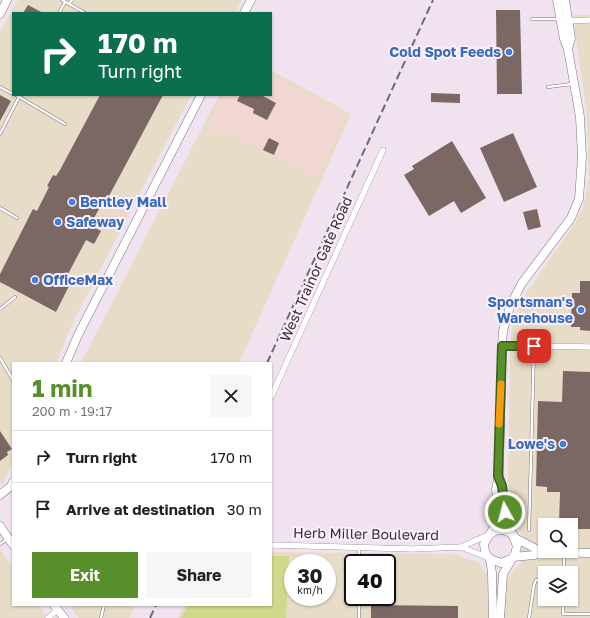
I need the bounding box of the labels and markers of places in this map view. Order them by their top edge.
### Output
place label: Cold Spot Feeds [389,43,501,60]
marker: Cold Spot Feeds [504,47,514,57]
place label: Bentley Mall [80,193,167,210]
marker: Bentley Mall [67,197,77,207]
place label: Safeway [66,213,125,230]
marker: Safeway [53,217,63,227]
place label: OfficeMax [43,271,113,288]
marker: OfficeMax [30,275,40,285]
place label: Sportsman's Warehouse [488,293,573,326]
marker: Sportsman's Warehouse [576,305,586,315]
pin [517,329,551,363]
place label: Lowe's [508,435,555,452]
marker: Lowe's [558,439,568,449]

